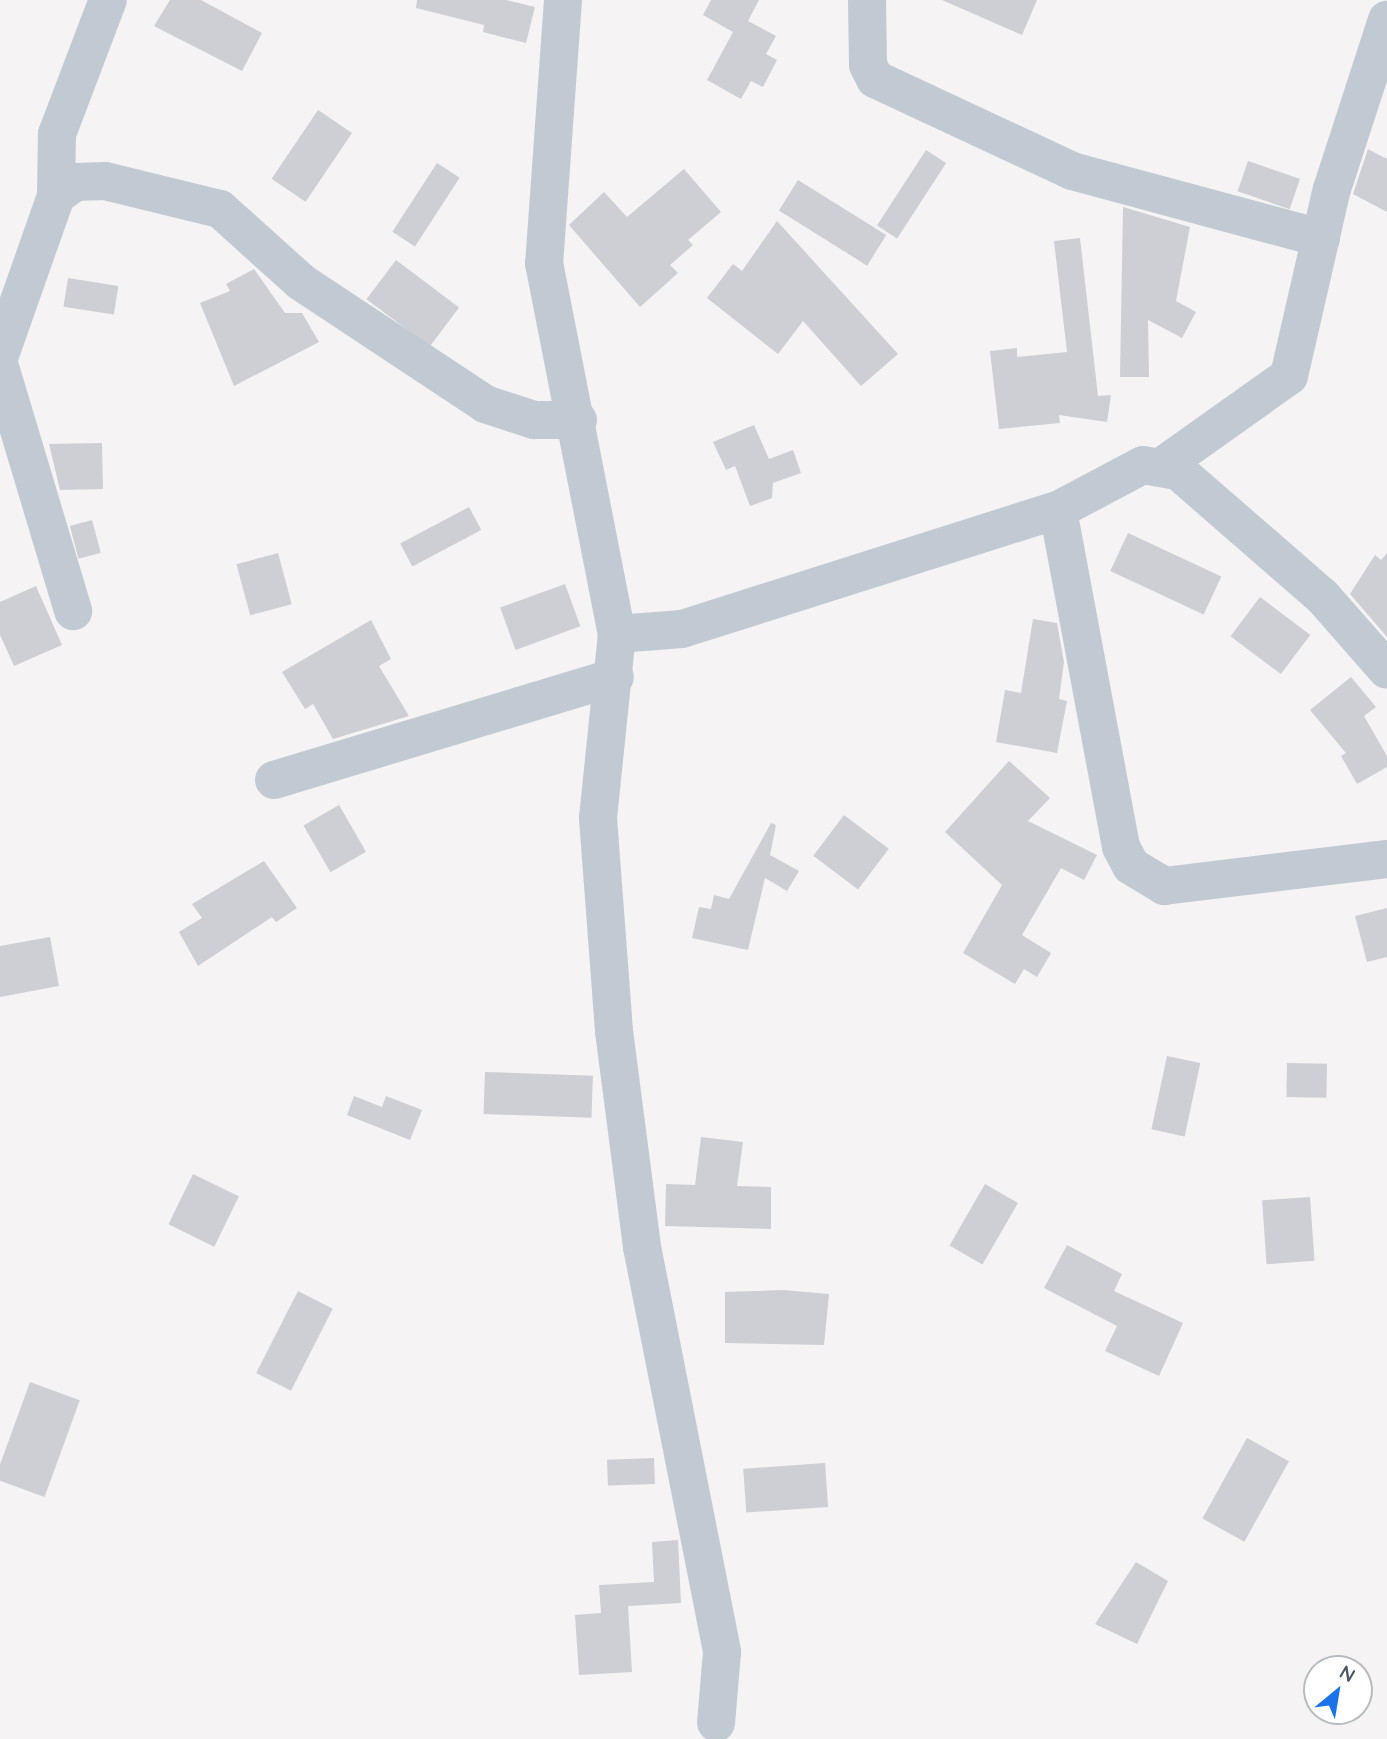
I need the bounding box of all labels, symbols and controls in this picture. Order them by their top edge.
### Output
north arrow [1303,1655,1373,1725]
text: N [1335,1660,1360,1687]

